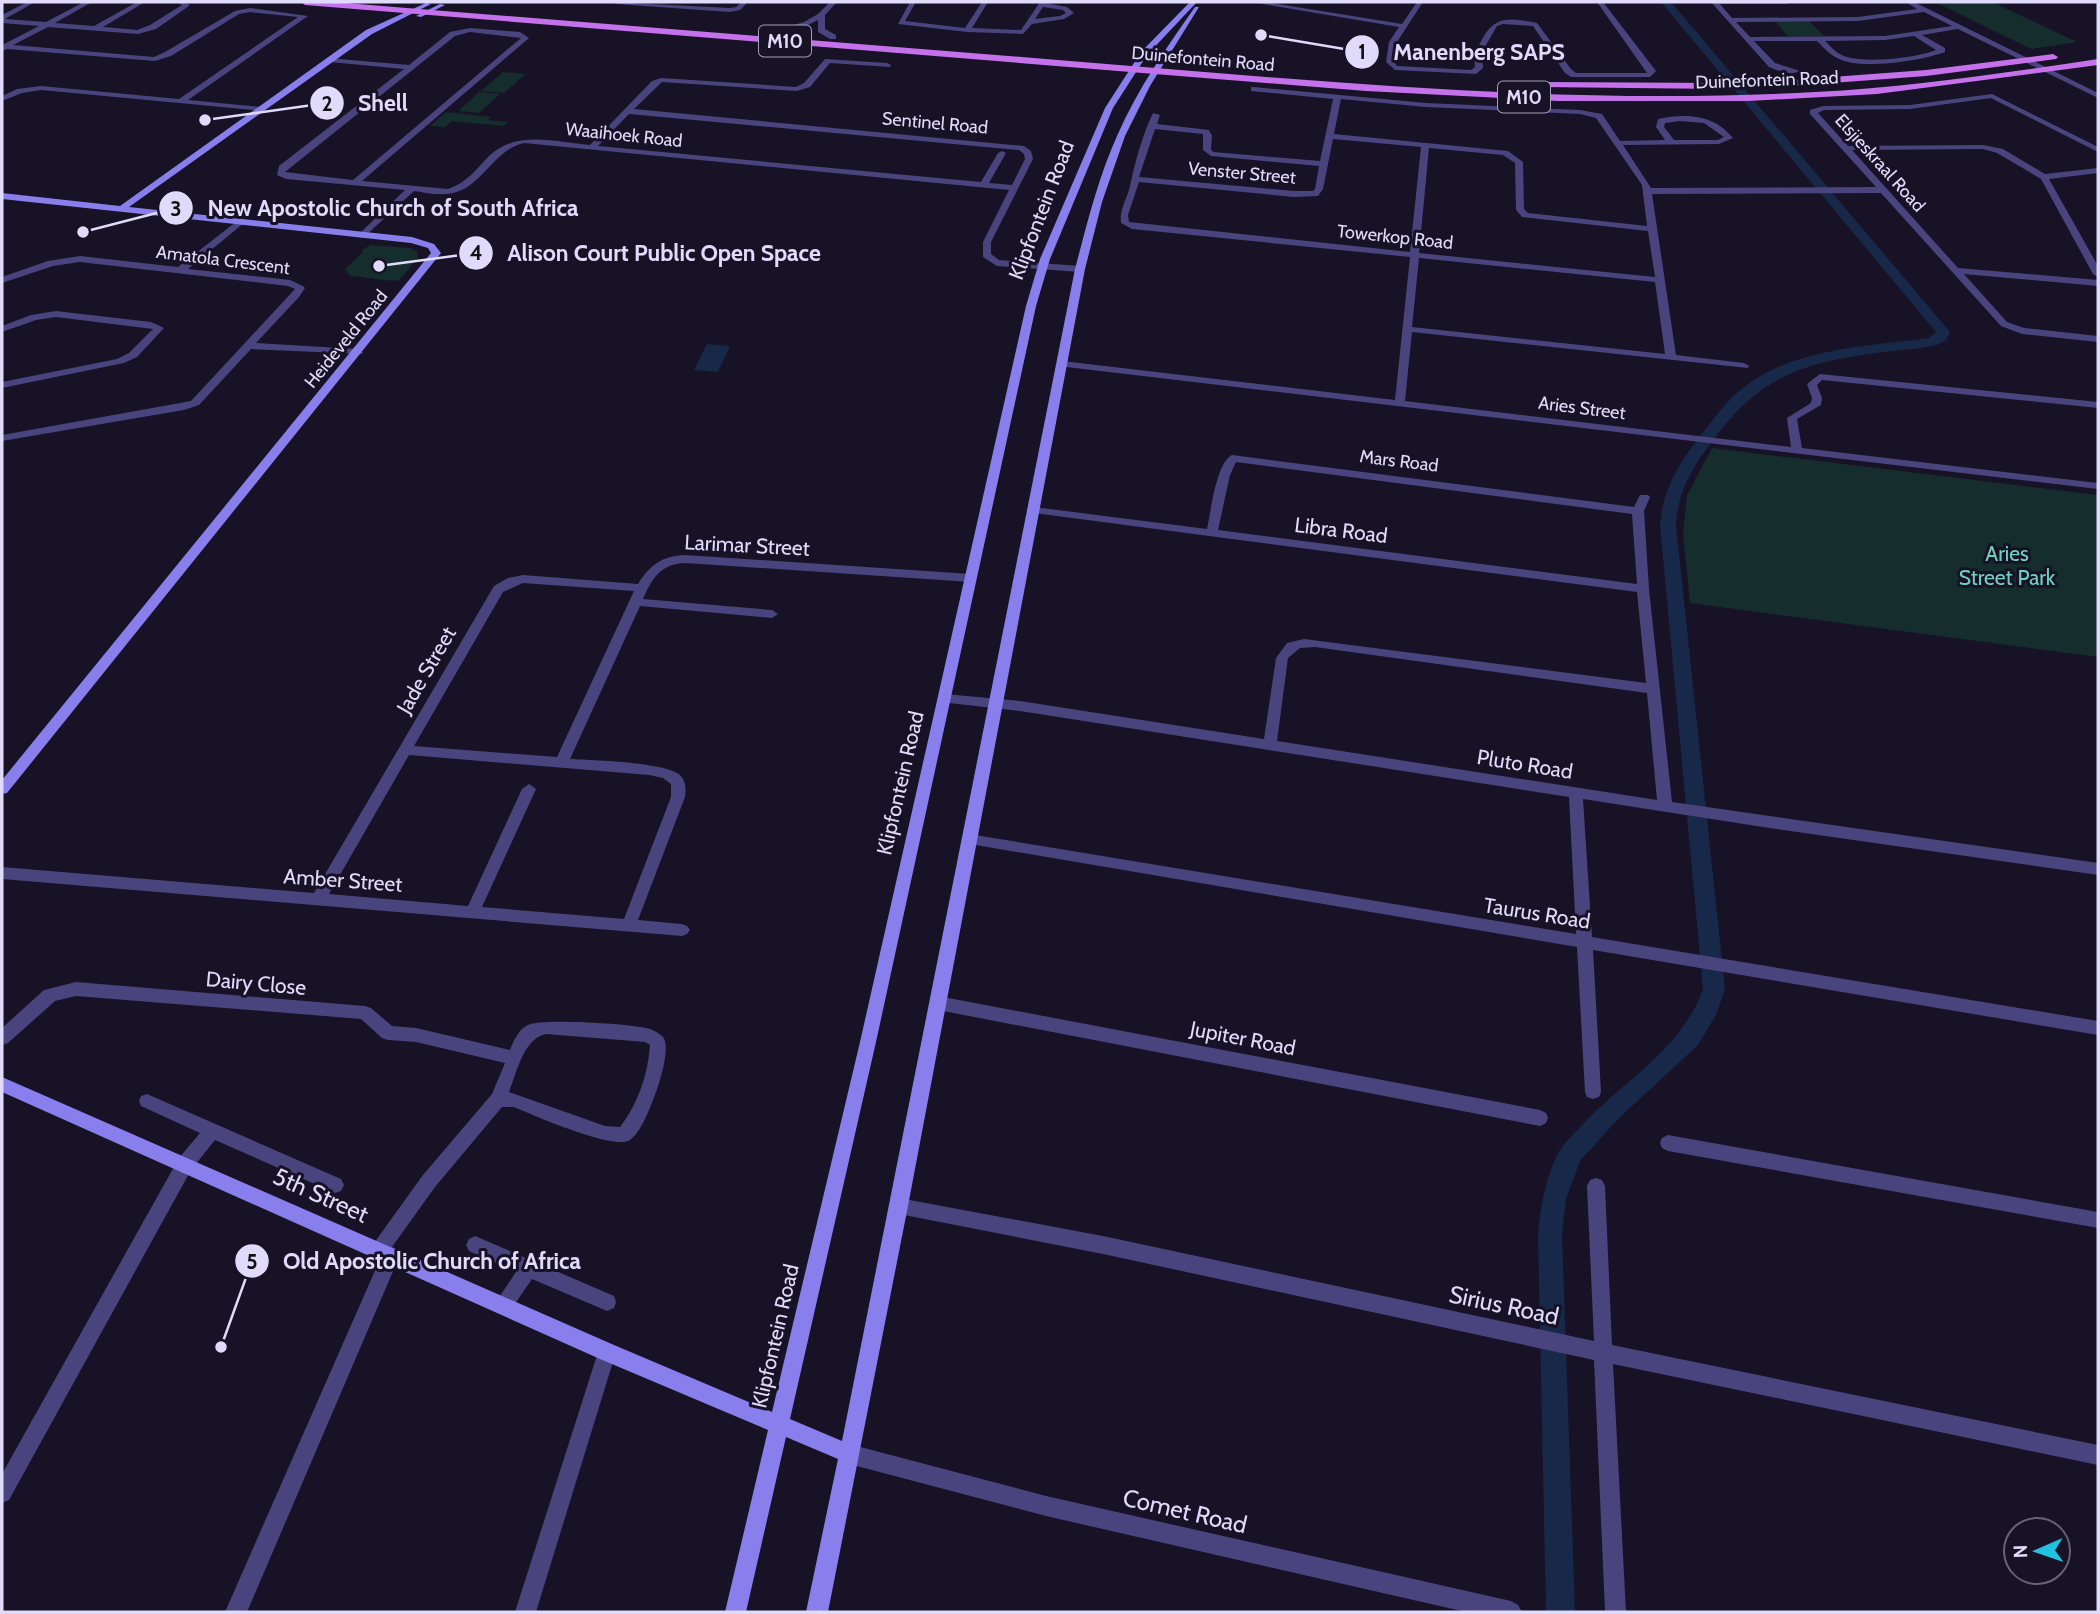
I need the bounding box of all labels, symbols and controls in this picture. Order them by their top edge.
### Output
road number: M10 [759,25,811,56]
callout: Manenberg SAPS [1344,30,1579,74]
text: Manenberg SAPS [1393,38,1565,66]
text: 1 [1358,39,1366,64]
street label: Duinefontein Road [1131,42,1275,76]
street label: Duinefontein Road [1695,67,1839,93]
callout: Shell [309,81,422,125]
road number: M10 [1498,82,1550,113]
text: Shell [358,89,408,117]
text: 2 [321,91,333,116]
street label: Sentinel Road [881,107,989,139]
street label: Elsjieskraal Road [1830,109,1930,217]
street label: Waaihoek Road [564,118,684,152]
street label: Klipfontein Road [1003,137,1079,283]
street label: Venster Street [1187,157,1297,189]
callout: New Apostolic Church of South Africa [158,186,592,230]
text: New Apostolic Church of South Africa [207,194,579,222]
text: 3 [170,196,182,221]
street label: Towerkop Road [1336,220,1454,254]
callout: Alison Court Public Open Space [458,231,835,275]
text: Alison Court Public Open Space [507,239,821,267]
text: 4 [469,240,483,265]
street label: Amatola Crescent [155,241,291,279]
street label: Heideveld Road [300,286,392,392]
street label: Aries Street [1537,392,1627,424]
street label: Mars Road [1358,445,1440,477]
street label: Libra Road [1293,512,1389,548]
street label: Larimar Street [684,529,810,561]
park label: Aries Street Park [1959,541,2056,590]
street label: Jade Street [391,622,461,719]
street label: Klipfontein Road [871,709,929,857]
street label: Pluto Road [1475,744,1575,784]
street label: Amber Street [283,863,403,897]
street label: Taurus Road [1482,892,1592,934]
street label: Dairy Close [205,966,307,1000]
street label: Jupiter Road [1187,1015,1298,1060]
street label: 5th Street [269,1161,373,1229]
callout: Old Apostolic Church of Africa [234,1239,595,1283]
text: Old Apostolic Church of Africa [283,1247,582,1275]
text: 5 [246,1249,258,1274]
street label: Klipfontein Road [746,1262,804,1410]
street label: Sirius Road [1446,1279,1562,1331]
street label: Comet Road [1120,1483,1250,1539]
north arrow [2002,1516,2072,1586]
text: N [2009,1544,2032,1559]

